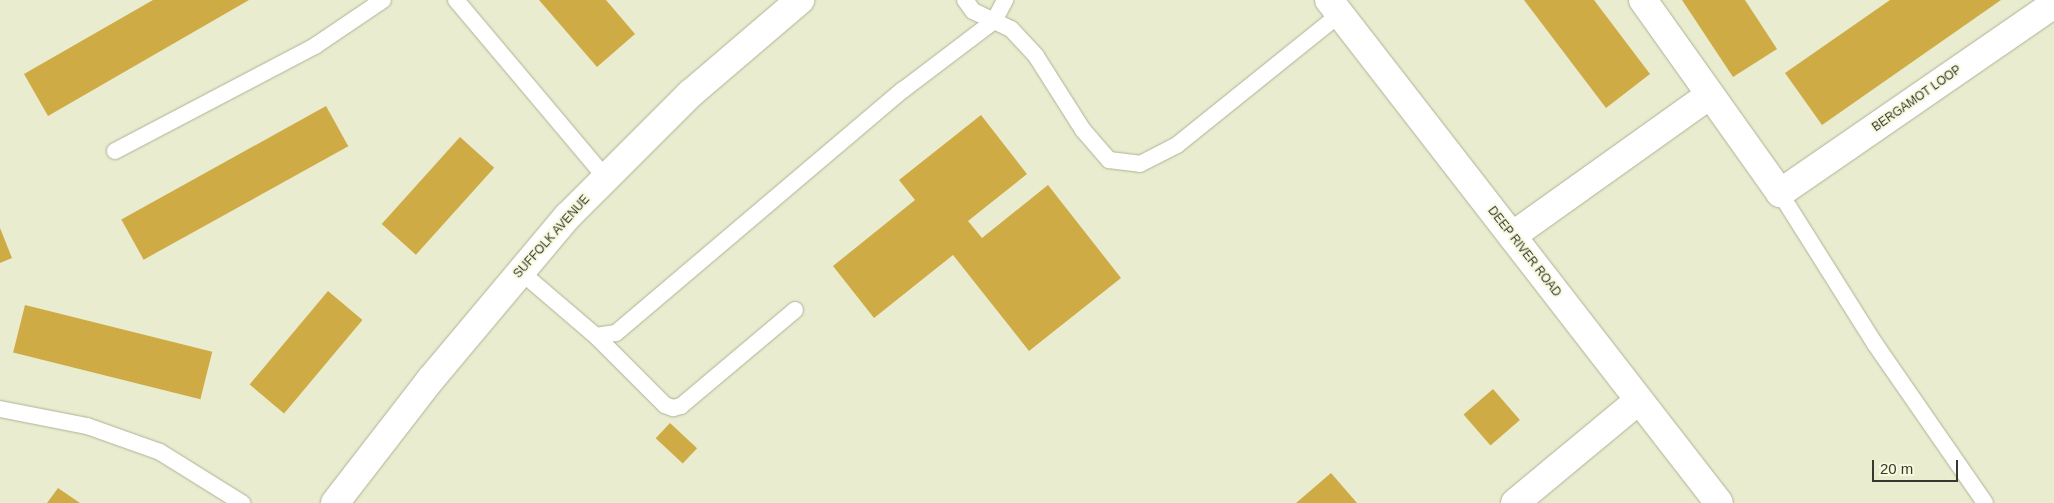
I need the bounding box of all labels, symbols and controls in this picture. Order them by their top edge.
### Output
street label: BERGAMOT LOOP [1870,63,1964,135]
street label: SUFFOLK AVENUE [511,192,593,282]
street label: DEEP RIVER ROAD [1484,204,1564,300]
scale bar [1874,450,1960,482]
text: 20 m [1880,460,1913,477]

